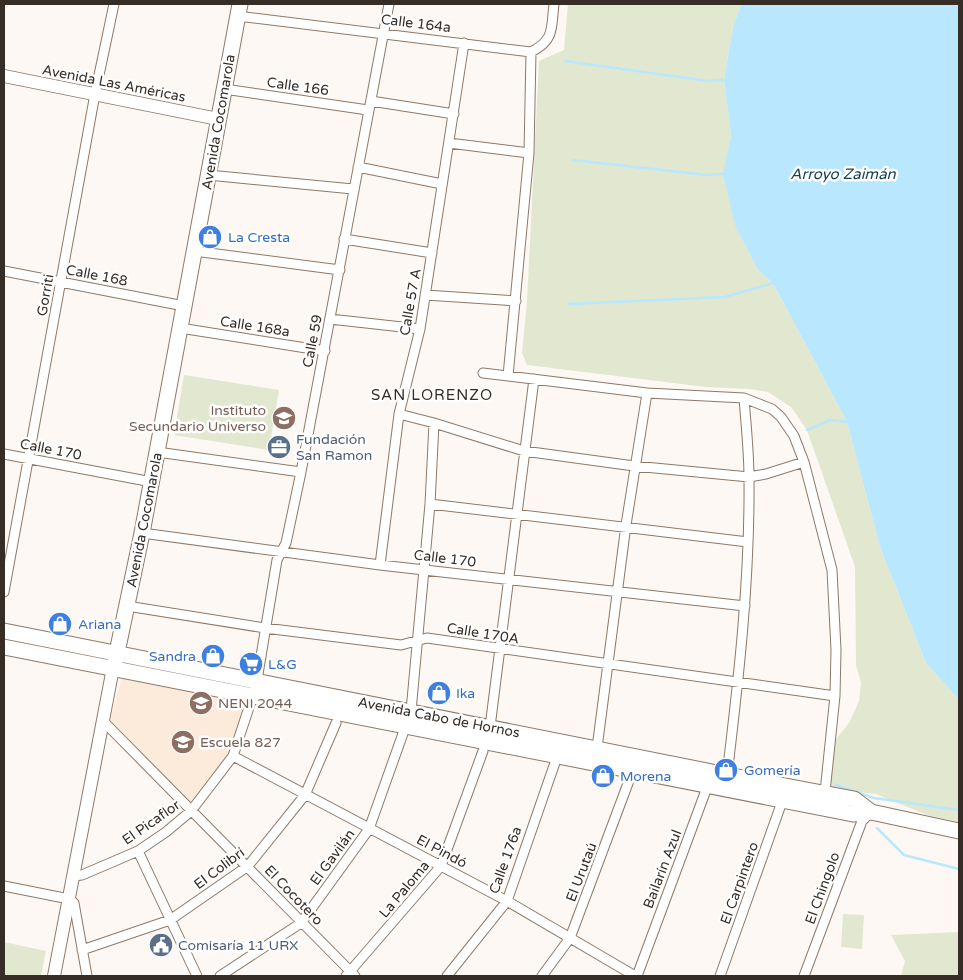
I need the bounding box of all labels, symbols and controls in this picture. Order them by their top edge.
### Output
street label: Calle 164a [380,11,452,36]
street label: Avenida Cocomarola [198,53,239,191]
street label: Avenida Las Américas [41,61,187,106]
street label: Calle 166 [266,74,330,99]
water label: Arroyo Zaimán [790,165,897,183]
shop icon: La Cresta [197,224,223,250]
place label: La Cresta [228,229,290,246]
street label: Calle 168 [65,261,129,290]
street label: Calle 57 A [396,267,425,337]
street label: Gorriti [33,273,58,317]
street label: Calle 168a [219,313,291,340]
street label: Calle 59 [299,313,326,369]
district label: SAN LORENZO [371,386,493,404]
place label: Instituto Secundario Universo [129,402,266,435]
school or university icon: Instituto Secundario Universo [271,405,297,431]
place label: Fundación San Ramon [296,431,372,464]
office icon: Fundación San Ramon [266,434,292,460]
street label: Calle 170 [19,435,83,464]
street label: Avenida Cocomarola [123,451,166,589]
street label: Calle 170 [413,546,477,571]
shop icon: Ariana [47,611,73,637]
place label: Ariana [78,616,121,633]
street label: Calle 170A [446,619,520,648]
shop icon: Sandra [200,643,226,669]
place label: Sandra [149,648,196,665]
supermarket icon: L&G [238,651,264,677]
place label: L&G [268,656,297,673]
shop icon: Ika [426,680,452,706]
place label: Ika [456,685,475,702]
school or university icon: NENI 2044 [188,690,214,716]
street label: Avenida Cabo de Hornos [357,693,522,742]
place label: NENI 2044 [218,695,292,712]
school or university icon: Escuela 827 [170,729,196,755]
place label: Escuela 827 [200,734,281,751]
shop icon: Gomería [713,757,739,783]
place label: Gomería [744,762,801,779]
shop icon: Morena [590,763,616,789]
place label: Morena [620,768,671,785]
street label: El Picaflor [119,796,184,849]
street label: Calle 176a [485,824,525,896]
street label: El Gavilán [306,826,358,889]
street label: Bailarín Azul [640,827,685,911]
street label: El Pindó [414,831,470,872]
street label: El Urutaú [562,840,601,904]
street label: El Carpintero [717,840,762,927]
street label: El Colibrí [191,844,248,893]
street label: El Chingolo [802,850,843,927]
street label: La Paloma [376,857,433,921]
street label: El Cocotero [261,862,326,929]
public building icon: Comisaría 11 URX [148,932,174,958]
place label: Comisaría 11 URX [178,937,299,954]

